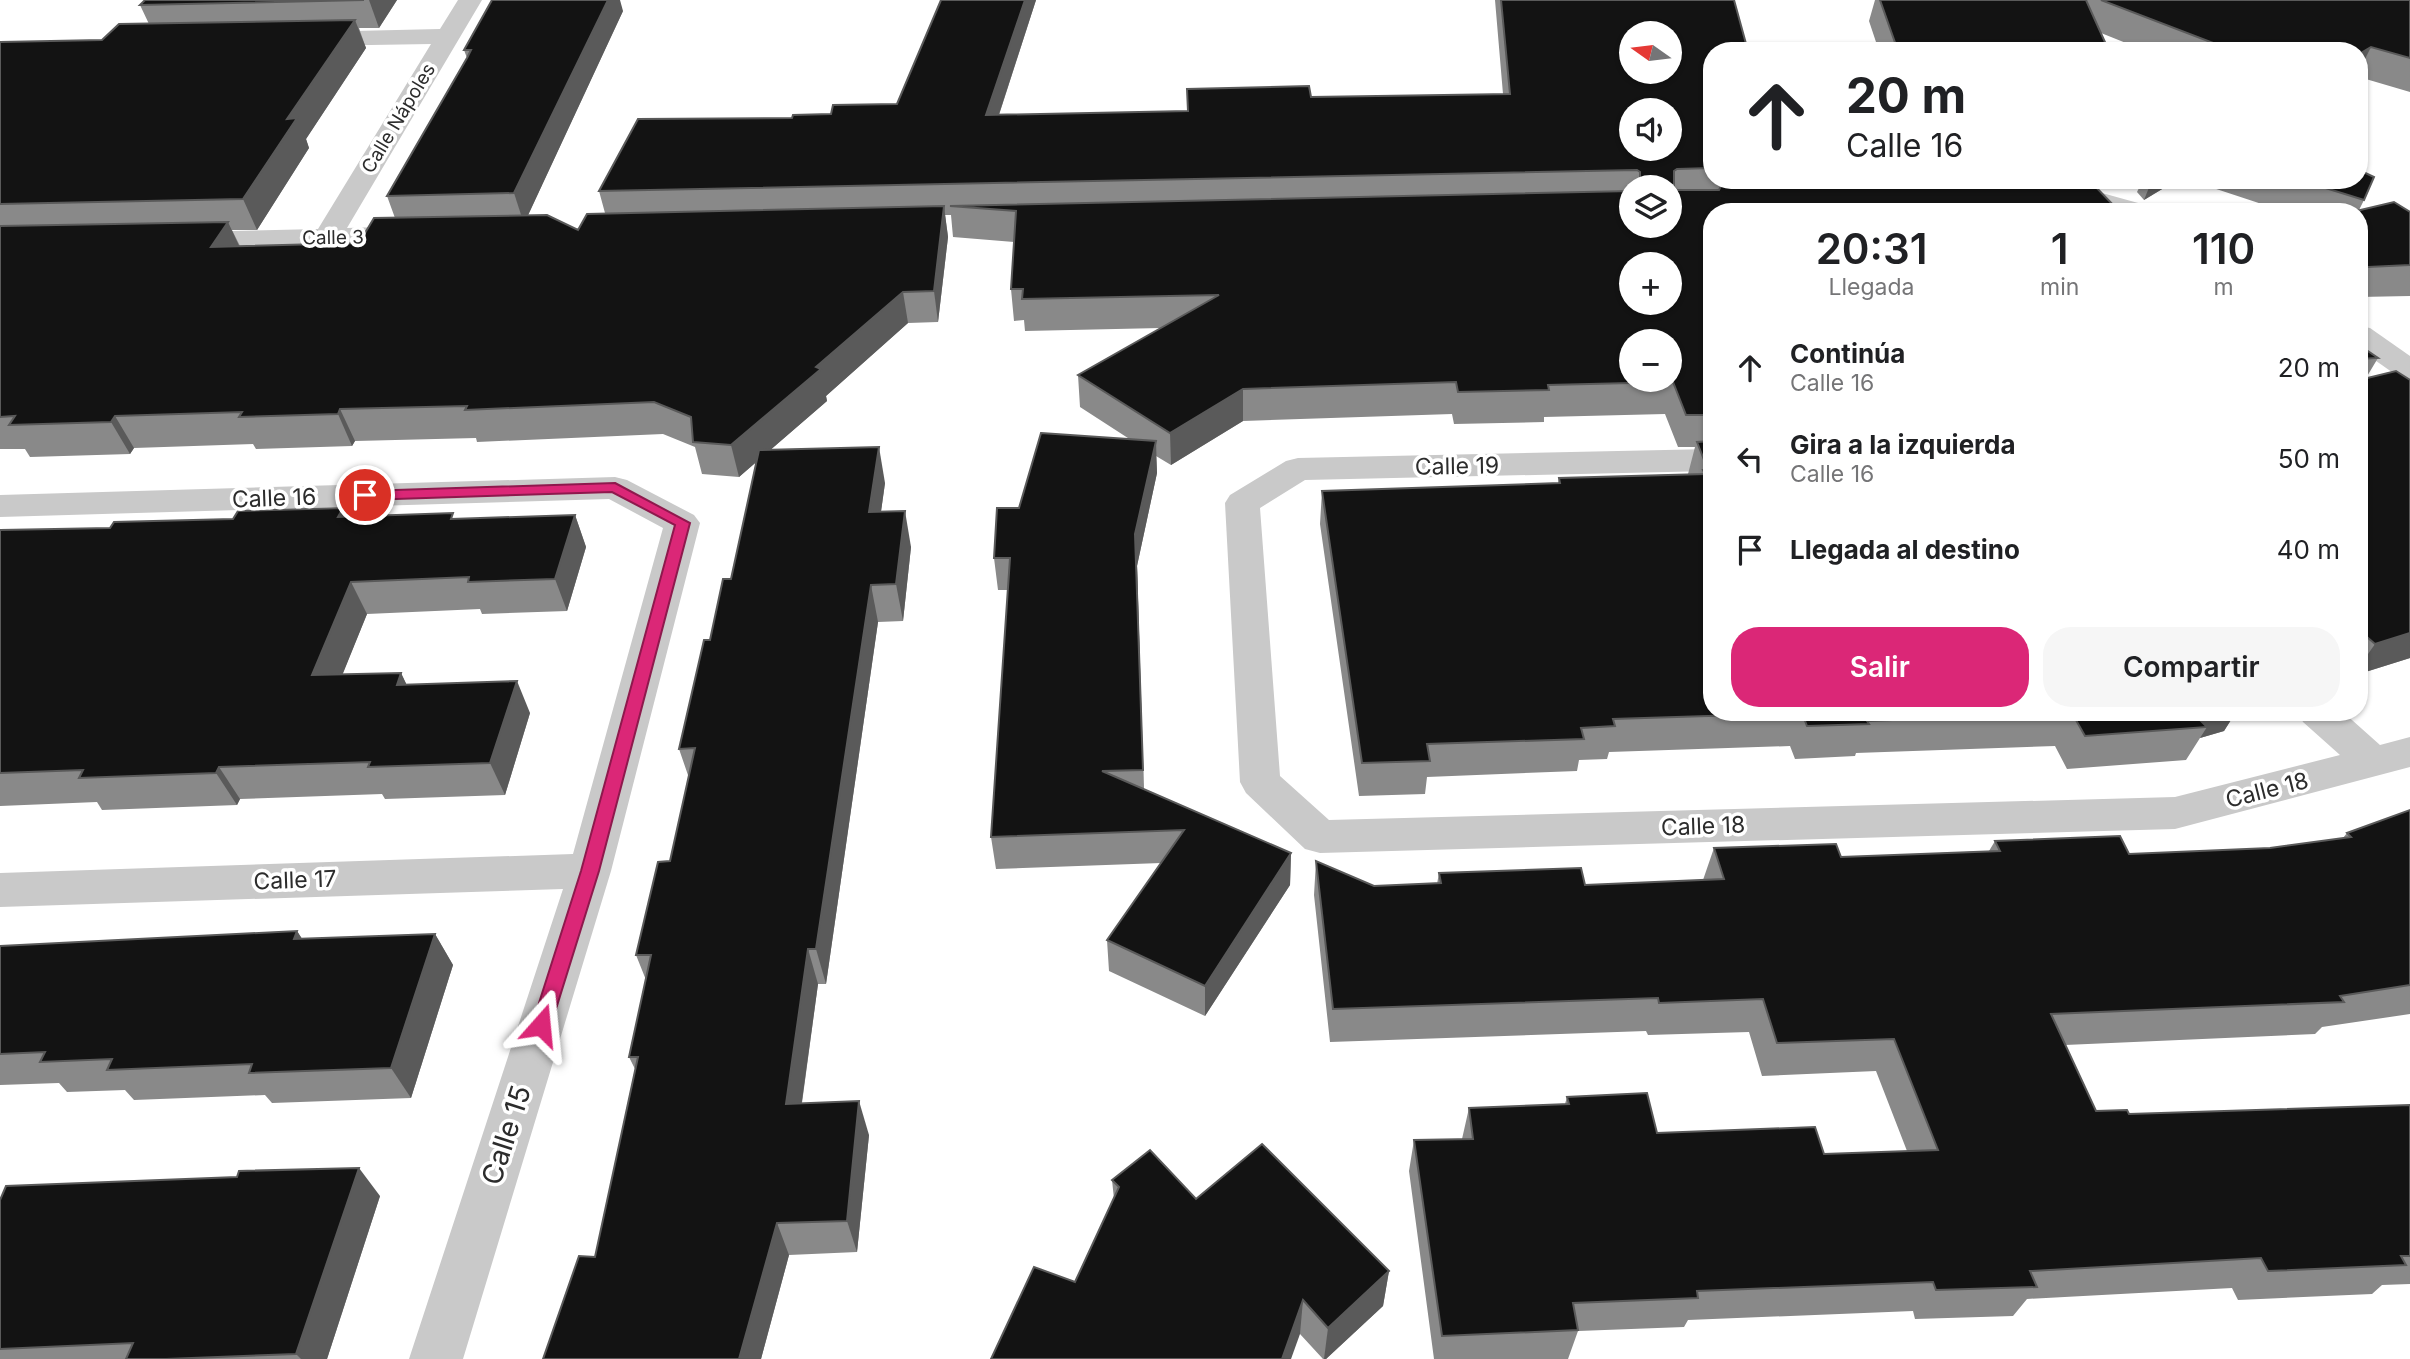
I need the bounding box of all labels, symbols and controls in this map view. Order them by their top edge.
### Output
north arrow [1619,21,1682,84]
map controls [1619,21,1682,392]
street label: Calle Nápoles [357,59,440,177]
text: 20 m [1846,66,1966,125]
icon: ahead [1731,70,1822,161]
button: sound [1619,98,1682,161]
text: Calle 16 [1846,126,1963,165]
button: layers [1619,175,1682,238]
text: 20:31 [1816,223,1927,274]
text: 1 [2051,223,2069,274]
text: 110 [2192,223,2255,274]
street label: Calle 3 [302,225,364,250]
button: + [1619,252,1682,315]
text: Llegada [1829,273,1915,301]
text: min [2040,273,2079,301]
text: m [2214,273,2234,301]
button: − [1619,329,1682,392]
text: Continúa [1790,338,1905,369]
icon: ahead [1731,349,1769,387]
text: 20 m [2278,352,2340,383]
text: Calle 16 [1790,369,1874,397]
text: Gira a la izquierda [1790,429,2016,460]
icon: left [1731,440,1769,478]
text: 50 m [2278,443,2340,474]
street label: Calle 19 [1415,451,1499,481]
text: Calle 16 [1790,460,1874,488]
pin [335,465,395,525]
icon: arrive [346,476,384,514]
street label: Calle 16 [231,483,317,513]
icon: arrive [1731,531,1769,569]
text: Llegada al destino [1790,534,2020,565]
text: 40 m [2277,534,2340,565]
button: Salir [1731,627,2029,707]
button: Compartir [2043,627,2340,707]
street label: Calle 18 [2223,766,2311,814]
street label: Calle 18 [1660,811,1746,841]
street label: Calle 17 [253,865,337,895]
position arrow [504,988,578,1062]
street label: Calle 15 [474,1081,538,1189]

